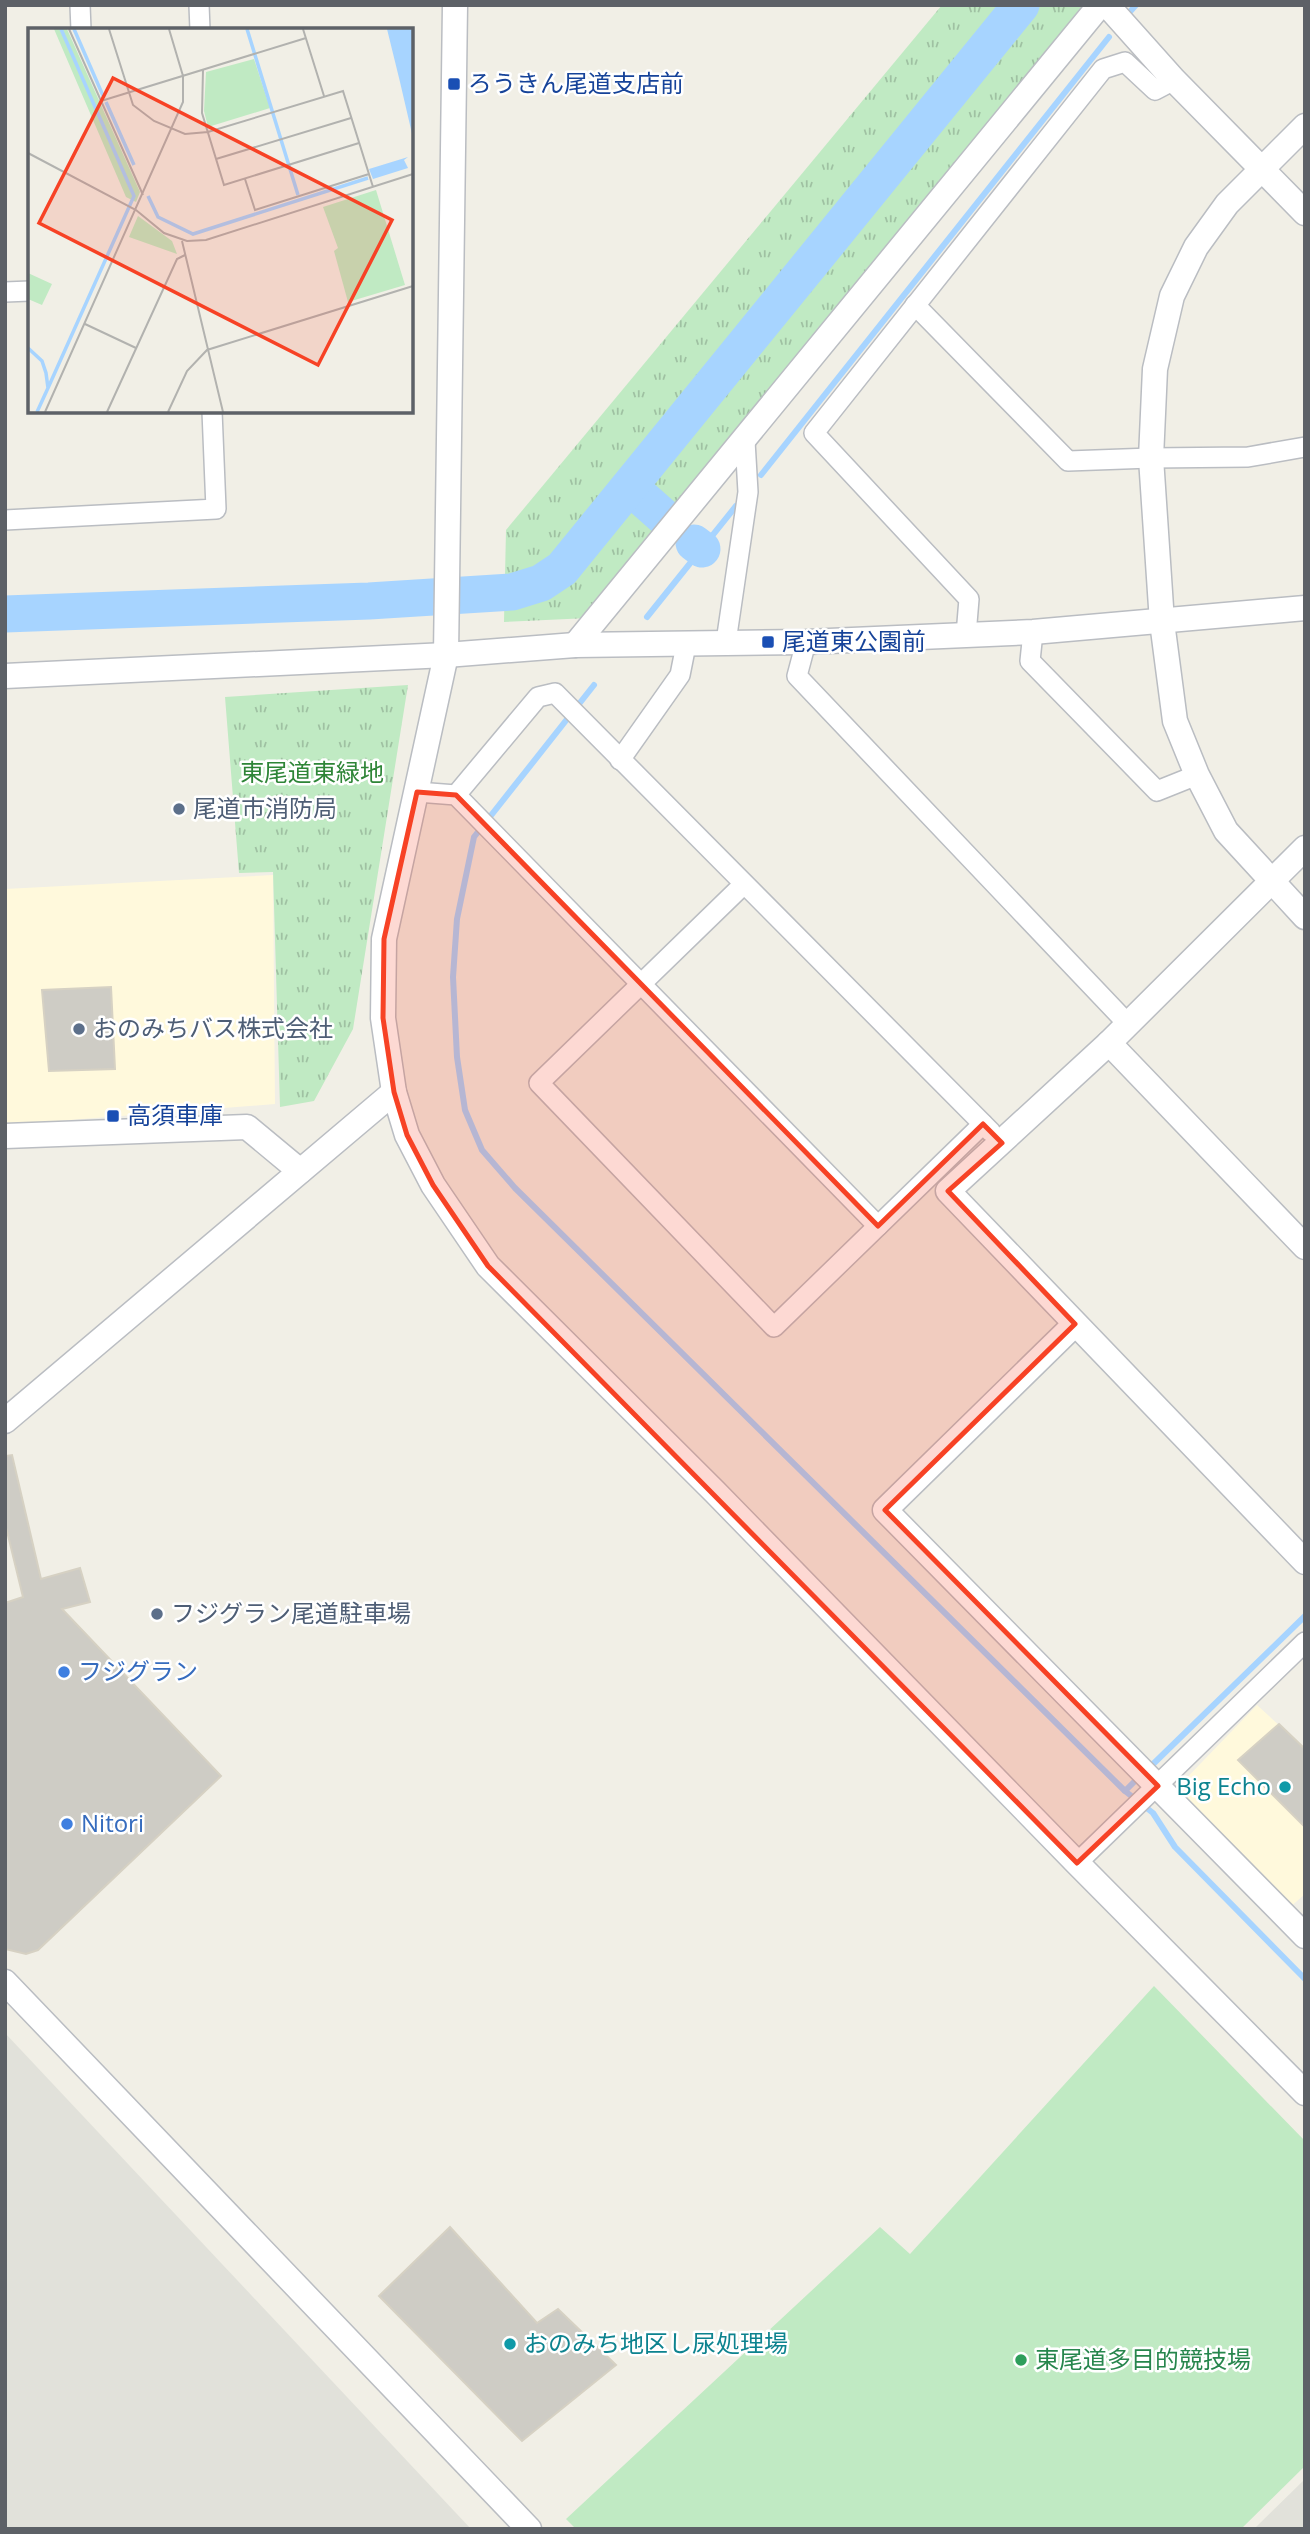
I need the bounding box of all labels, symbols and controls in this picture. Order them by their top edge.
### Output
inset map [28,28,413,413]
place label: ろうきん尾道支店前 [468,66,684,99]
marker: ろうきん尾道支店前 [446,76,462,92]
place label: 尾道東公園前 [782,624,926,657]
marker: 尾道東公園前 [760,634,776,650]
park label: 東尾道東緑地 [240,755,384,788]
place label: 尾道市消防局 [193,791,337,824]
marker: 尾道市消防局 [171,801,187,817]
place label: おのみちバス株式会社 [93,1011,333,1044]
marker: おのみちバス株式会社 [71,1021,87,1037]
place label: 高須車庫 [127,1098,223,1131]
marker: 高須車庫 [105,1108,121,1124]
place label: フジグラン尾道駐車場 [171,1596,411,1629]
marker: フジグラン尾道駐車場 [149,1606,165,1622]
place label: フジグラン [78,1654,198,1687]
marker: フジグラン [56,1664,72,1680]
place label: Big Echo [1176,1769,1271,1802]
marker: Big Echo [1277,1779,1293,1795]
place label: Nitori [81,1806,144,1839]
marker: Nitori [59,1816,75,1832]
place label: おのみち地区し尿処理場 [524,2326,788,2359]
marker: おのみち地区し尿処理場 [502,2336,518,2352]
place label: 東尾道多目的競技場 [1035,2342,1251,2375]
marker: 東尾道多目的競技場 [1013,2352,1029,2368]

